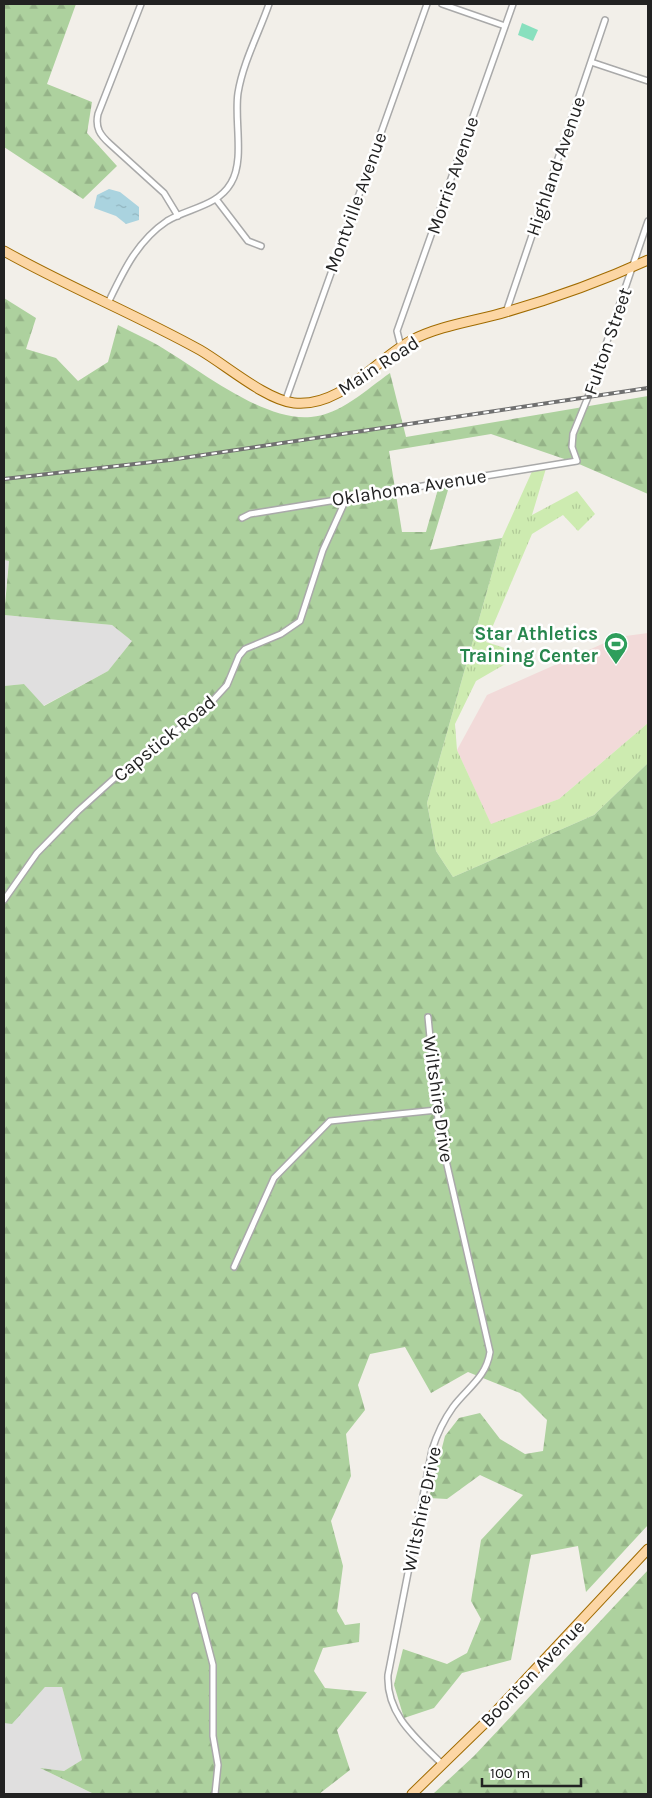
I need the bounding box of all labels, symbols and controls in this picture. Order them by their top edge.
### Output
street label: Highland Avenue [522,94,590,239]
street label: Morris Avenue [423,114,483,237]
street label: Montville Avenue [320,129,392,276]
street label: Fulton Street [579,285,637,398]
street label: Main Road [334,332,423,400]
street label: Oklahoma Avenue [330,465,488,511]
place label: Star Athletics Training Center [460,623,599,667]
sports icon: Star Athletics Training Center [603,631,629,665]
street label: Capstick Road [109,691,220,787]
street label: Wiltshire Drive [418,1034,458,1164]
street label: Wiltshire Drive [398,1444,446,1574]
street label: Boonton Avenue [476,1616,589,1732]
scale bar [482,1756,581,1788]
text: 100 m [490,1764,530,1782]

